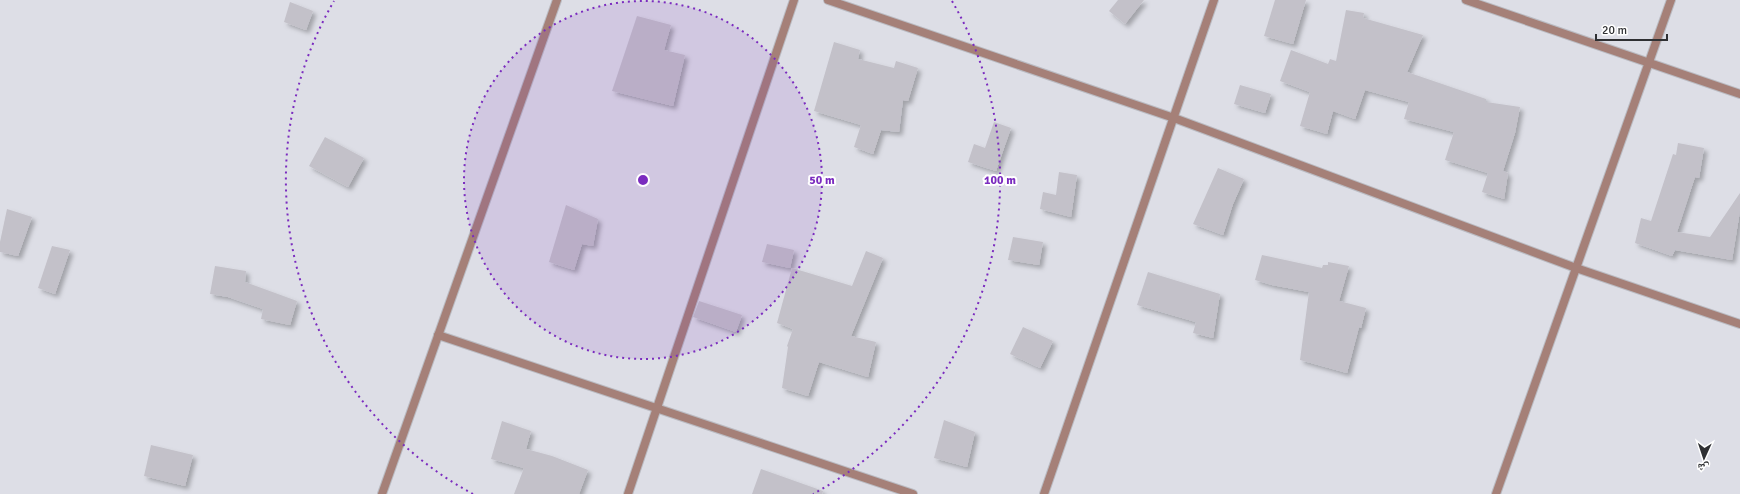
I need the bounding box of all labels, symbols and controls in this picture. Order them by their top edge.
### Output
scale bar [1596,16,1667,42]
text: 20 m [1602,23,1627,38]
centre of rings [636,173,650,187]
text: 50 m [809,173,835,188]
text: 100 m [984,173,1016,188]
north arrow [1684,438,1724,478]
text: ش [1697,460,1710,474]

